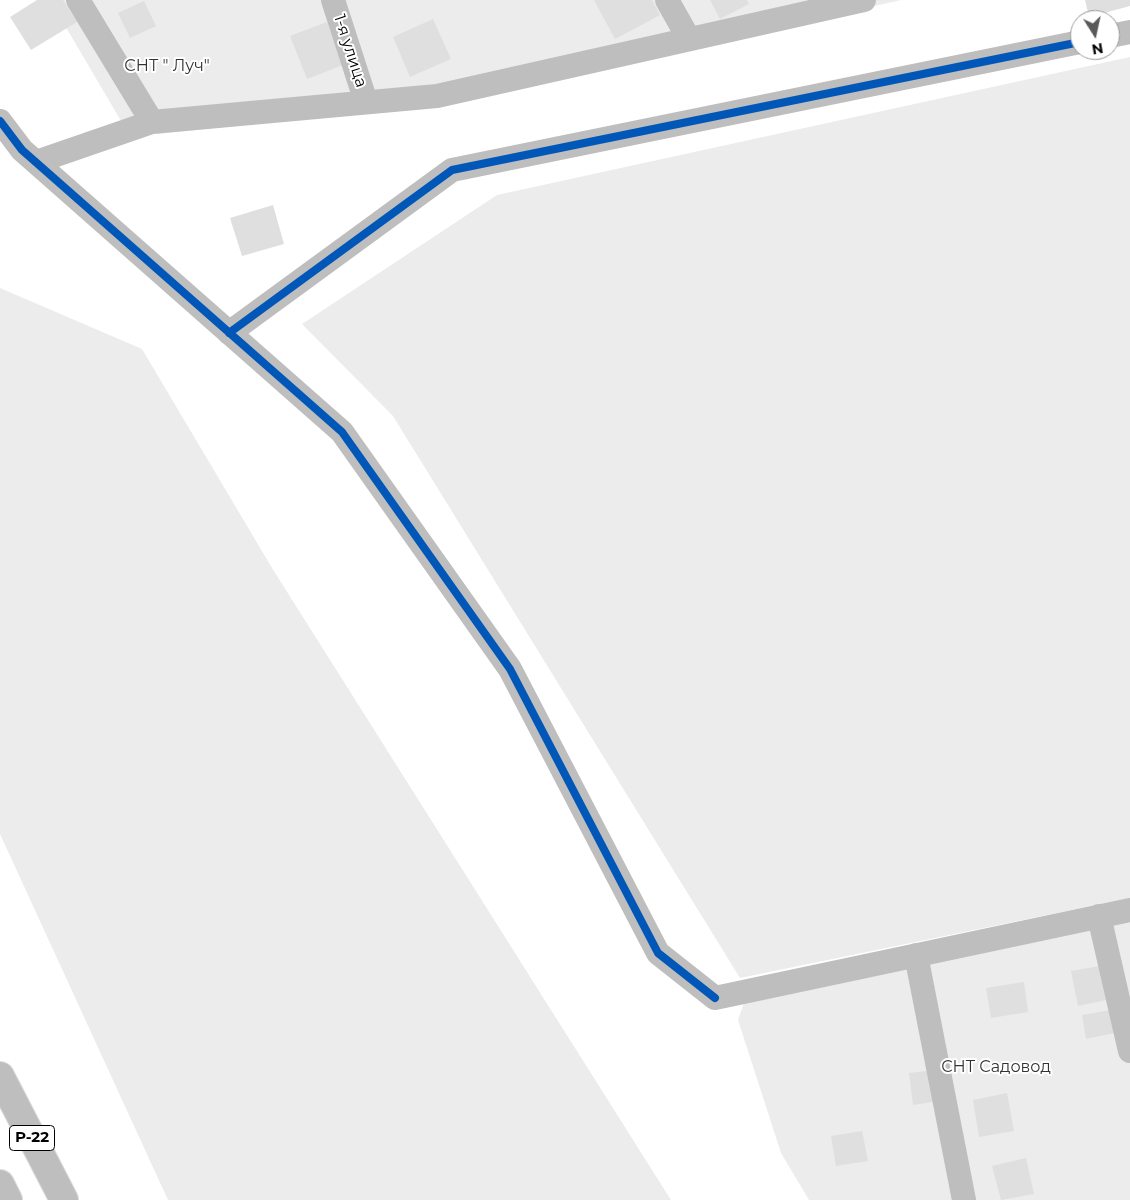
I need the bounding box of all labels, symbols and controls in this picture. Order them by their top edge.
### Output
north arrow [1070,10,1120,60]
street label: 1-я улица [329,12,371,90]
text: N [1090,39,1105,59]
park label: СНТ " Луч" [124,56,210,76]
park label: СНТ Садовод [941,1057,1051,1077]
road number: Р-22 [10,1126,54,1150]

